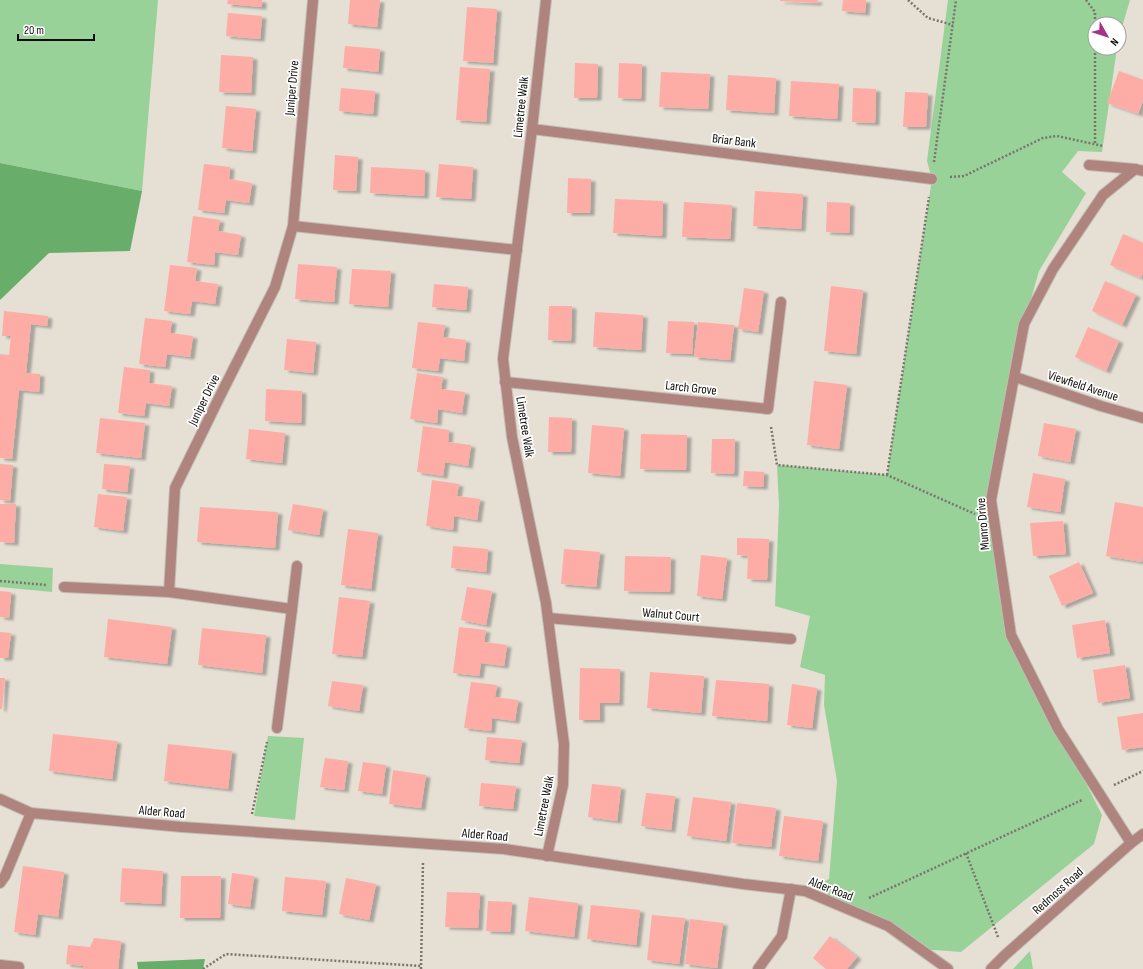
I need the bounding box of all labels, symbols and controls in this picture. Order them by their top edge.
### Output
scale bar [18,16,94,42]
north arrow [1087,16,1127,56]
text: 20 m [24,23,44,38]
text: N [1107,36,1121,48]
street label: Juniper Drive [282,60,302,117]
street label: Limetree Walk [510,76,532,138]
street label: Briar Bank [711,130,757,152]
street label: Viewfield Avenue [1046,367,1120,405]
street label: Juniper Drive [184,372,223,429]
street label: Larch Grove [664,377,718,399]
street label: Limetree Walk [512,395,538,459]
street label: Munro Drive [973,497,993,551]
street label: Walnut Court [642,605,700,625]
street label: Limetree Walk [530,774,558,838]
street label: Alder Road [137,802,186,822]
street label: Alder Road [460,825,509,845]
street label: Redmoss Road [1029,864,1087,918]
street label: Alder Road [806,873,855,905]

